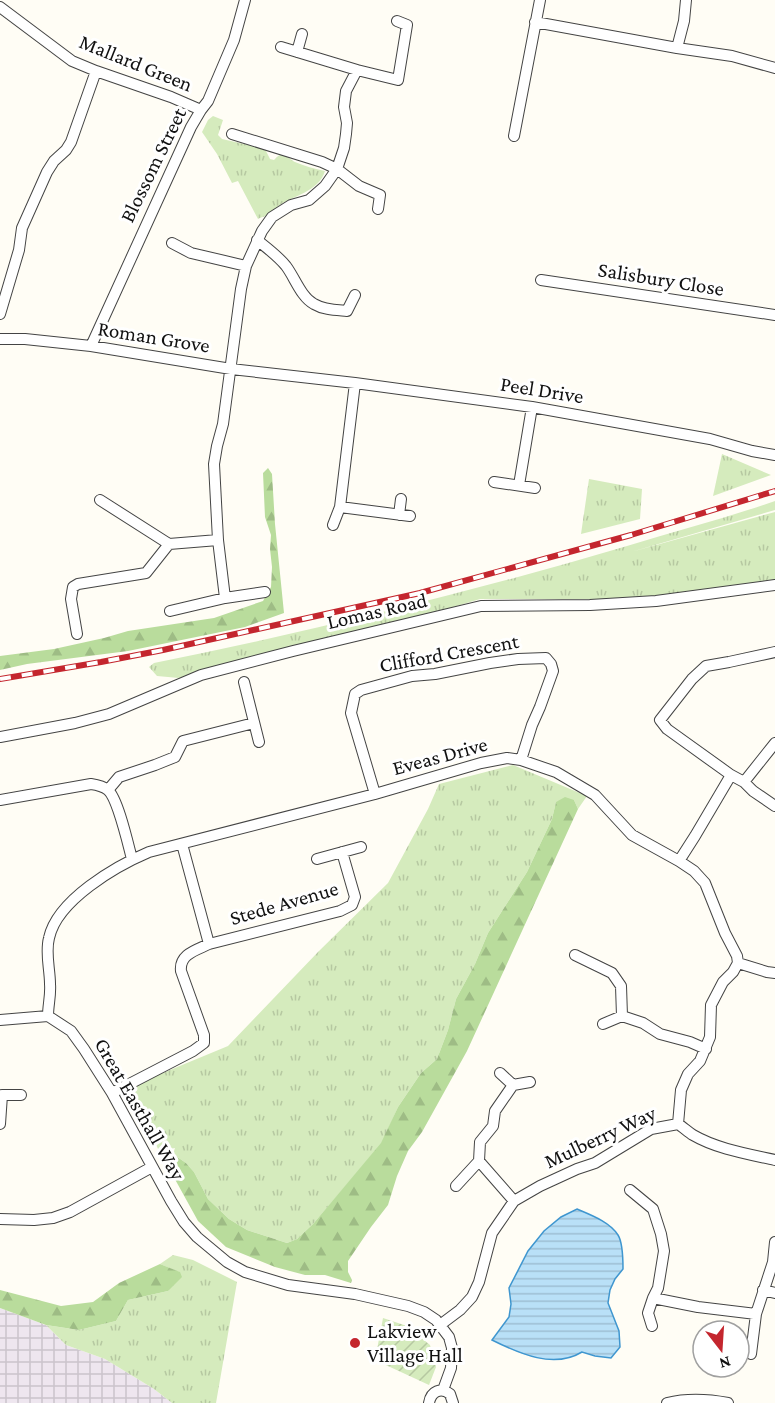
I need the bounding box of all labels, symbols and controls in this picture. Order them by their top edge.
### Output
street label: Mallard Green [76,29,196,97]
street label: Blossom Street [115,103,191,226]
street label: Salisbury Close [596,257,726,301]
street label: Roman Grove [96,316,212,358]
street label: Peel Drive [499,372,585,408]
street label: Lomas Road [324,588,430,634]
street label: Clifford Crescent [377,629,522,677]
street label: Eveas Drive [390,732,490,780]
street label: Stede Avenue [227,876,341,930]
street label: Great Easthall Way [90,1034,191,1185]
street label: Mulberry Way [540,1101,660,1173]
place label: Lakview Village Hall [367,1319,463,1367]
north arrow [691,1319,751,1379]
marker: Lakview Village Hall [348,1336,362,1350]
text: N [717,1353,733,1373]

